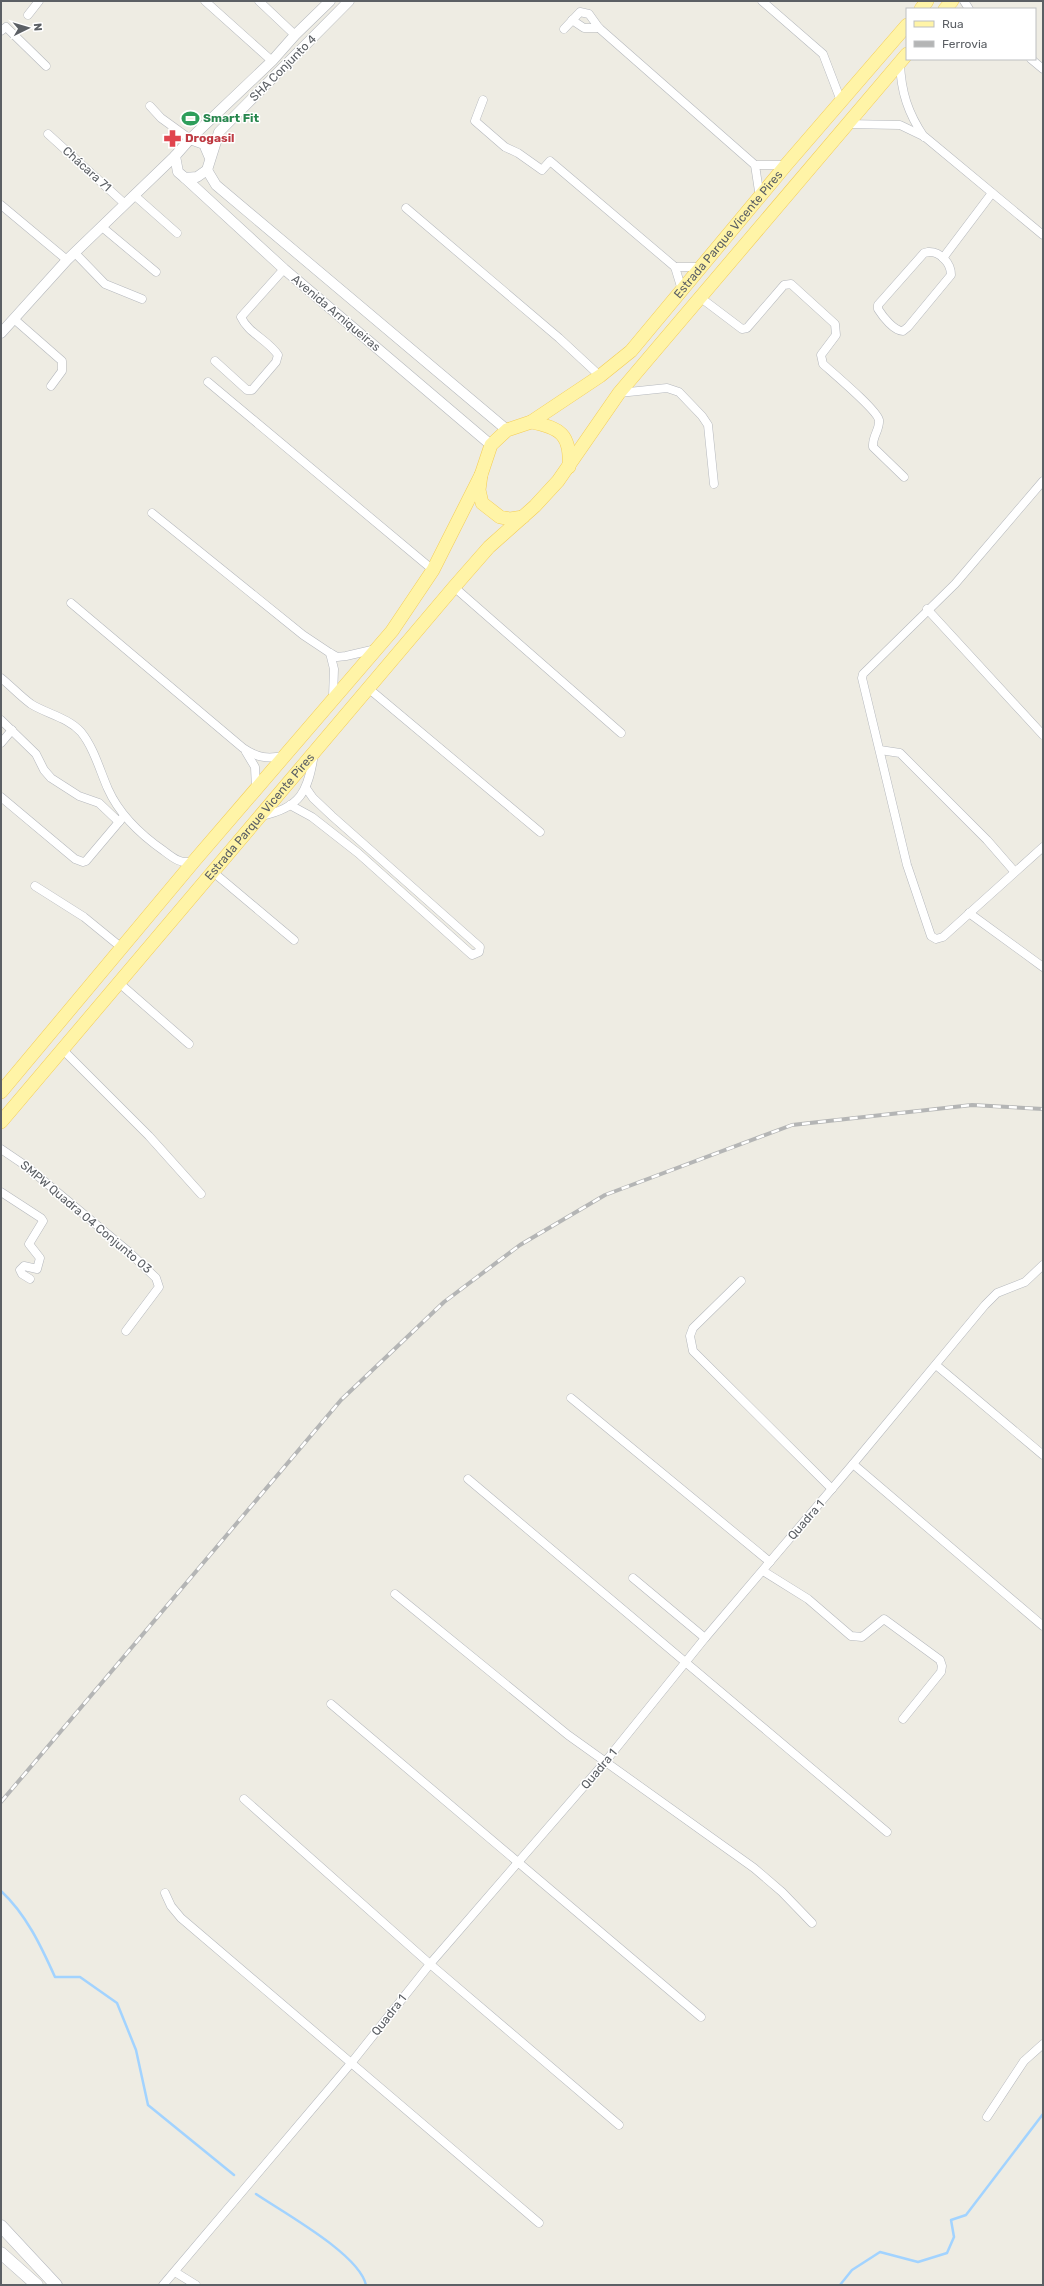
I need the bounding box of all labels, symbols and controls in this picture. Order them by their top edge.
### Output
north arrow [8,8,48,48]
legend [906,8,1036,60]
text: Rua [942,17,964,31]
text: N [31,23,44,32]
street label: SHA Conjunto 4 [247,31,320,104]
text: Ferrovia [942,37,987,51]
sports icon: Smart Fit [180,108,200,128]
place label: Smart Fit [203,111,259,125]
pharmacy icon: Drogasil [162,128,182,148]
place label: Drogasil [185,131,235,145]
street label: Chácara 71 [60,144,114,194]
street label: Estrada Parque Vicente Pires [671,168,785,301]
street label: Avenida Arniqueiras [289,272,383,354]
street label: Estrada Parque Vicente Pires [202,750,317,883]
street label: SMPW Quadra 04 Conjunto 03 [17,1158,155,1276]
street label: Quadra 1 [785,1497,827,1543]
street label: Quadra 1 [578,1746,620,1792]
street label: Quadra 1 [369,1992,409,2038]

